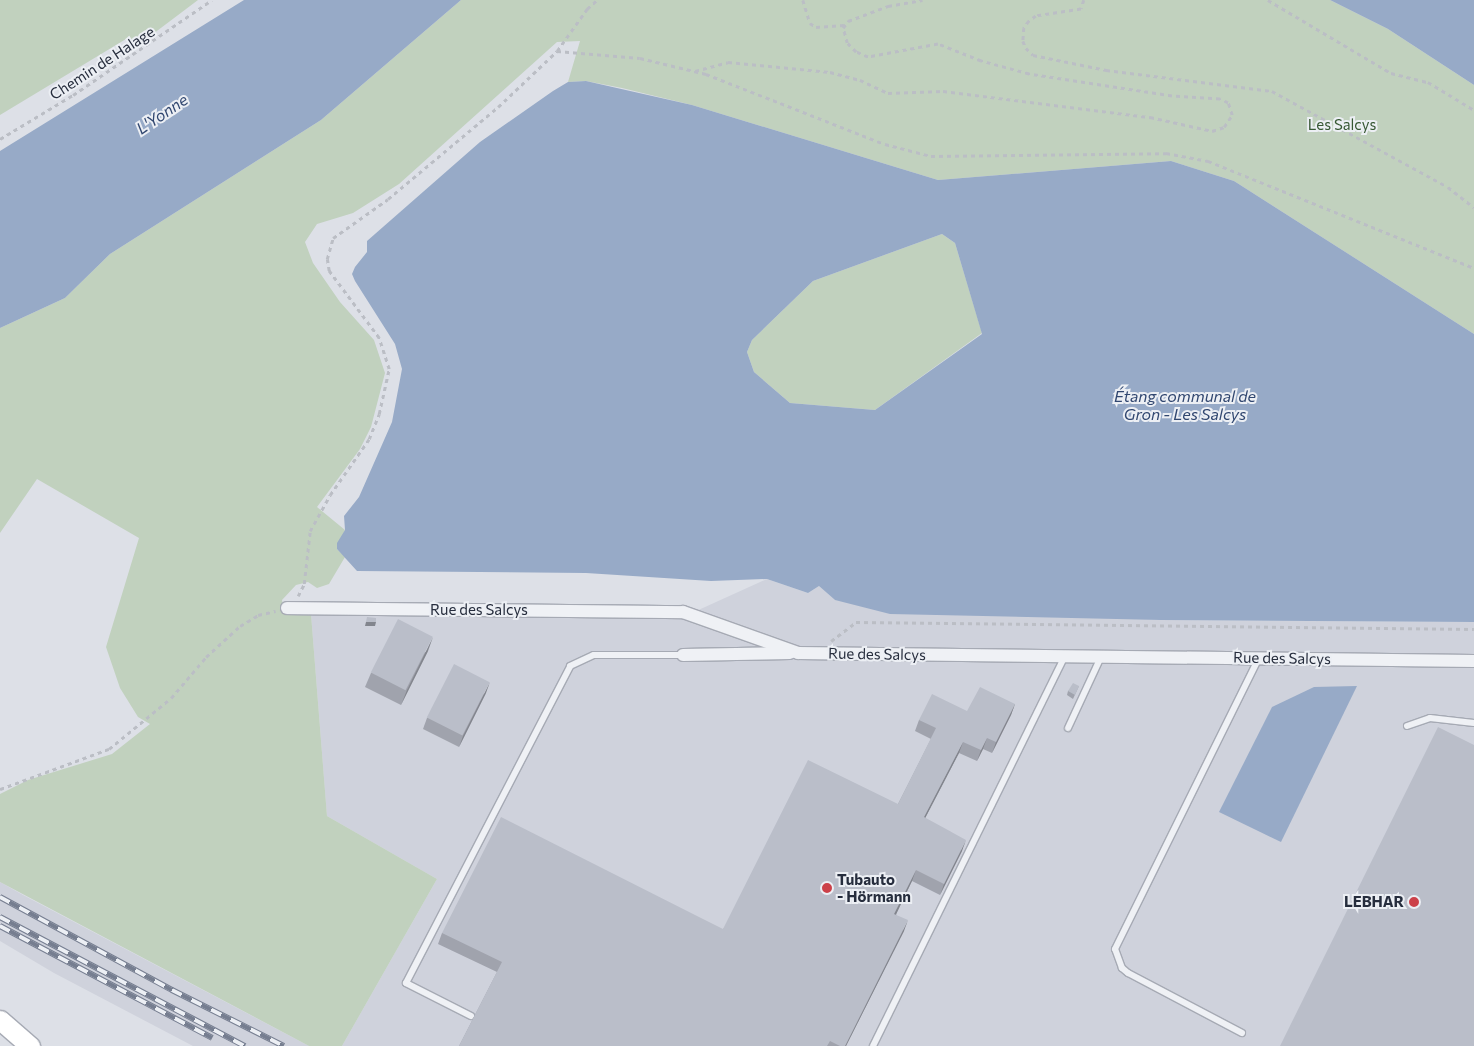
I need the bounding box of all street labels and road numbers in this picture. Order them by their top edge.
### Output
street label: Chemin de Halage [46,22,158,104]
street label: Rue des Salcys [430,601,528,619]
street label: Rue des Salcys [828,644,926,664]
street label: Rue des Salcys [1233,648,1331,668]

